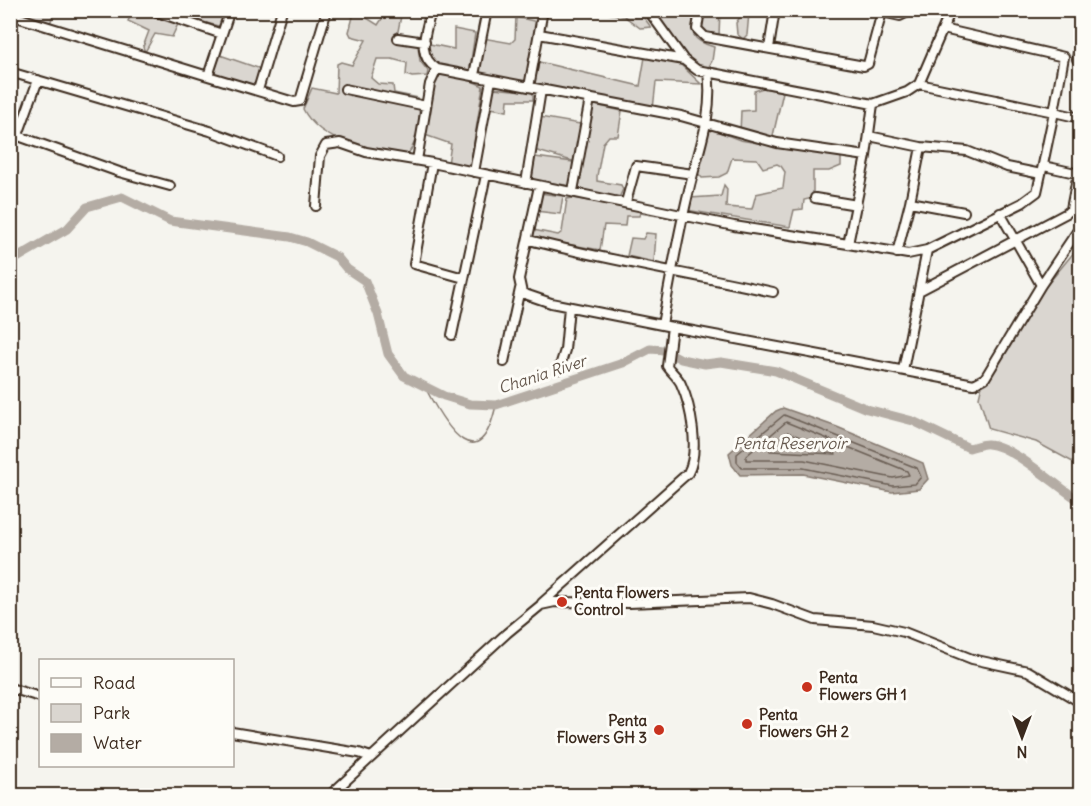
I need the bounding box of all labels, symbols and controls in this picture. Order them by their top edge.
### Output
water label: Chania River [495,350,591,398]
water label: Penta Reservoir [734,433,849,453]
place label: Penta Flowers Control [574,583,670,619]
marker: Penta Flowers Control [555,595,569,609]
legend [39,659,234,767]
place label: Penta Flowers GH 1 [819,668,907,704]
text: Road [93,671,136,694]
marker: Penta Flowers GH 1 [800,680,814,694]
text: Park [93,701,130,724]
place label: Penta Flowers GH 2 [759,705,849,741]
north arrow [992,707,1052,767]
place label: Penta Flowers GH 3 [557,711,647,747]
marker: Penta Flowers GH 2 [740,717,754,731]
marker: Penta Flowers GH 3 [652,723,666,737]
text: Water [93,731,143,754]
text: N [1016,742,1028,762]

